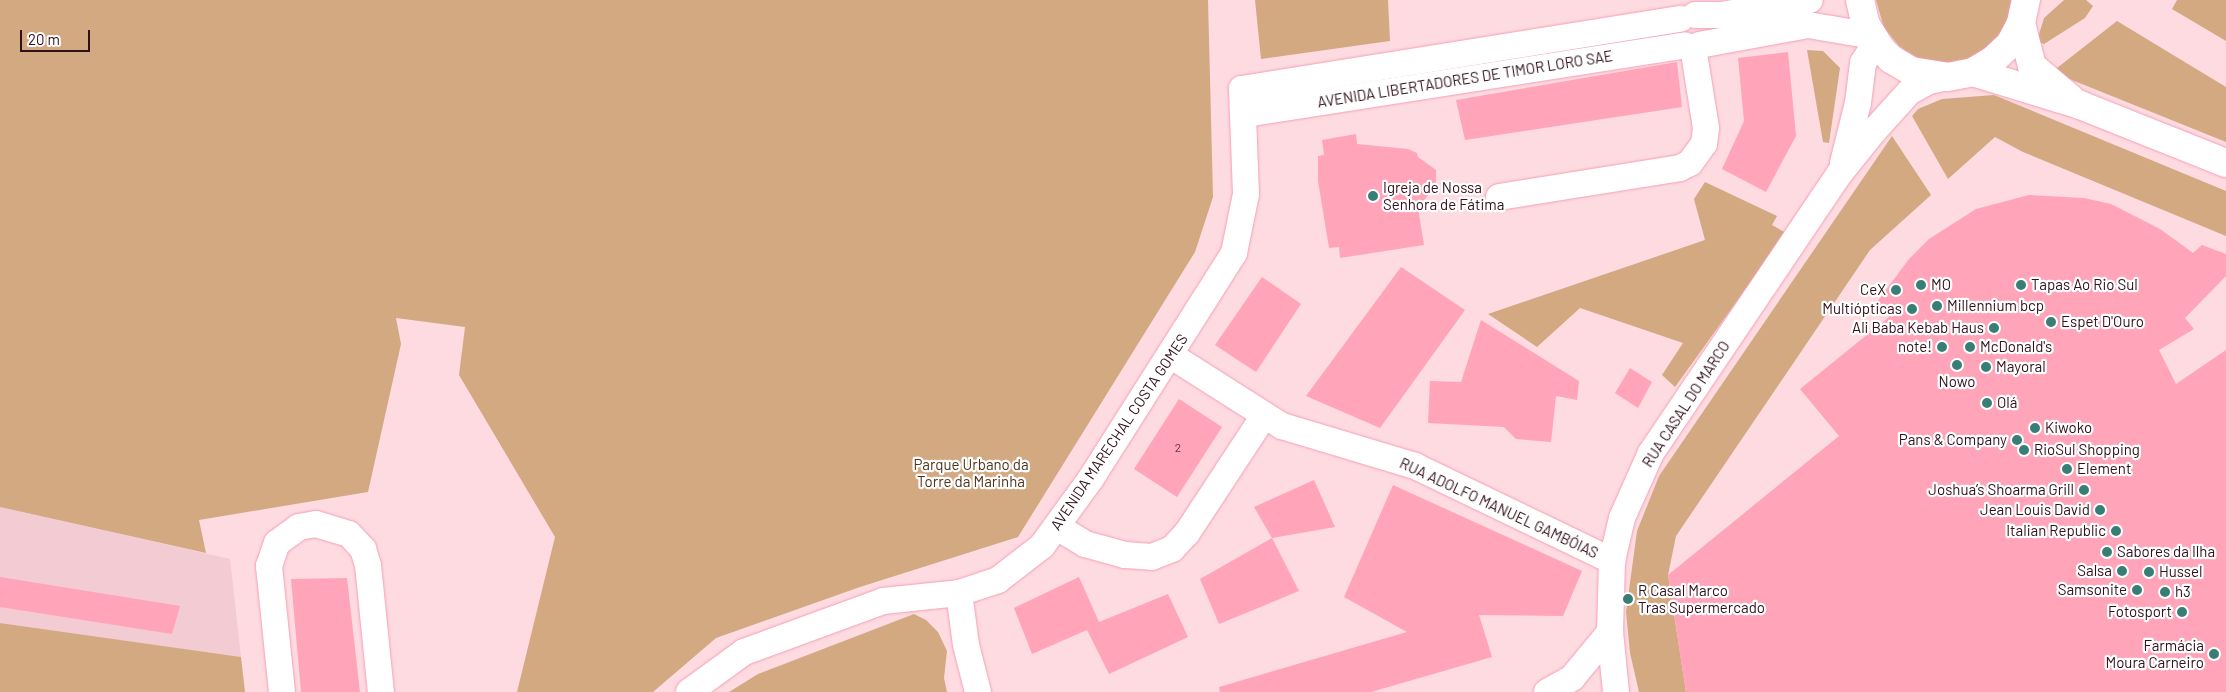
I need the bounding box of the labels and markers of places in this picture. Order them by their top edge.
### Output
place label: Igreja de Nossa Senhora de Fátima [1383,178,1504,213]
marker: Igreja de Nossa Senhora de Fátima [1367,190,1379,202]
place label: MO [1931,276,1951,294]
place label: Tapas Ao Rio Sul [2031,276,2138,294]
marker: MO [1915,279,1927,291]
marker: Tapas Ao Rio Sul [2015,279,2027,291]
place label: CeX [1860,281,1886,299]
marker: CeX [1890,284,1902,296]
place label: Millennium bcp [1947,297,2044,315]
place label: Multiópticas [1822,300,1902,318]
marker: Millennium bcp [1931,300,1943,312]
marker: Multiópticas [1906,303,1918,315]
place label: Espet D'Ouro [2061,313,2144,331]
marker: Espet D'Ouro [2045,316,2057,328]
place label: Ali Baba Kebab Haus [1852,319,1984,337]
marker: Ali Baba Kebab Haus [1988,322,2000,334]
place label: note! [1898,338,1932,356]
place label: McDonald's [1980,338,2052,356]
marker: note! [1936,341,1948,353]
marker: McDonald's [1964,341,1976,353]
place label: Mayoral [1996,358,2046,376]
marker: Nowo [1951,359,1963,371]
marker: Mayoral [1980,361,1992,373]
place label: Nowo [1939,373,1975,391]
place label: Olá [1997,394,2017,412]
marker: Olá [1981,397,1993,409]
place label: Kiwoko [2045,419,2092,437]
marker: Kiwoko [2029,422,2041,434]
place label: Pans & Company [1899,431,2007,449]
marker: Pans & Company [2011,434,2023,446]
place label: RioSul Shopping [2034,441,2140,459]
marker: RioSul Shopping [2018,444,2030,456]
place label: Element [2077,460,2131,478]
marker: Element [2061,463,2073,475]
place label: Joshua’s Shoarma Grill [1928,481,2074,499]
marker: Joshua’s Shoarma Grill [2078,484,2090,496]
place label: Jean Louis David [1980,501,2090,519]
marker: Jean Louis David [2094,504,2106,516]
place label: Italian Republic [2006,522,2106,540]
marker: Italian Republic [2110,525,2122,537]
place label: Sabores da Ilha [2117,543,2215,561]
marker: Sabores da Ilha [2101,546,2113,558]
place label: Salsa [2077,562,2112,580]
place label: Hussel [2159,563,2202,581]
marker: Salsa [2116,565,2128,577]
marker: Hussel [2143,566,2155,578]
place label: R Casal Marco Tras Supermercado [1638,581,1765,616]
place label: Samsonite [2058,581,2127,599]
place label: h3 [2175,583,2191,601]
marker: Samsonite [2131,584,2143,596]
marker: h3 [2159,586,2171,598]
marker: R Casal Marco Tras Supermercado [1622,593,1634,605]
place label: Fotosport [2108,603,2172,621]
marker: Fotosport [2176,606,2188,618]
place label: Farmácia Moura Carneiro [2105,636,2204,671]
marker: Farmácia Moura Carneiro [2208,648,2220,660]

